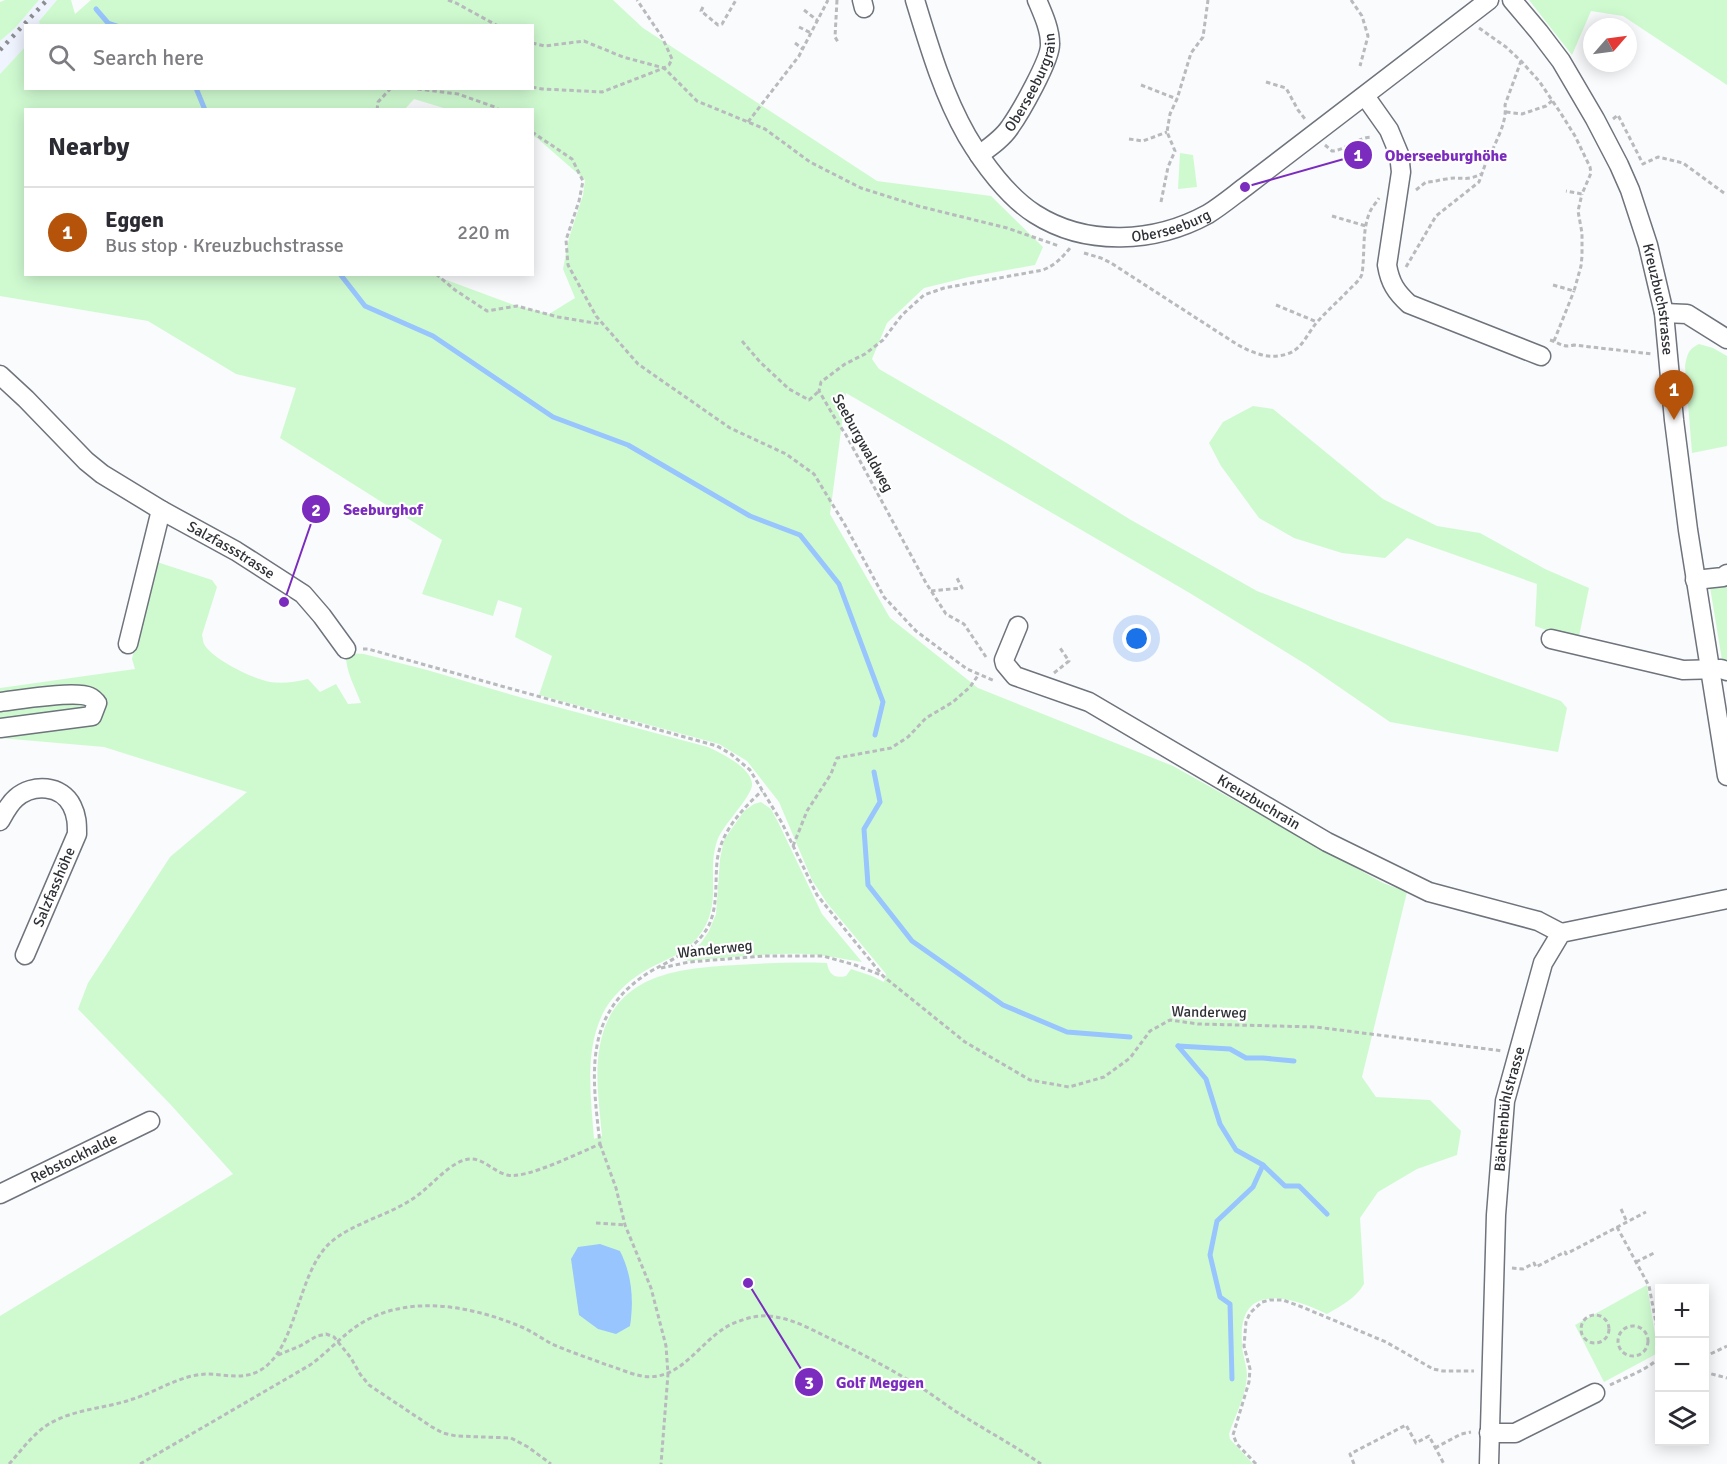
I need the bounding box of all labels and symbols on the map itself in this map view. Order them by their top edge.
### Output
north arrow [1583,18,1637,72]
street label: Oberseeburgrain [1000,32,1059,135]
callout: Oberseeburghöhe [1343,138,1519,172]
text: 1 [1353,144,1363,166]
text: Oberseeburghöhe [1385,146,1507,166]
street label: Oberseeburg [1131,205,1214,246]
street label: Kreuzbuchstrasse [1639,242,1677,356]
pin: 1 [1654,370,1694,420]
street label: Seeburgwaldweg [829,391,897,495]
callout: Seeburghof [301,492,435,526]
text: 2 [311,499,321,521]
text: Seeburghof [343,500,424,520]
street label: Salzfassstrasse [184,517,278,583]
your location [1122,624,1151,653]
street label: Kreuzbuchrain [1214,770,1304,833]
street label: Salzfasshöhe [29,844,79,930]
street label: Wanderweg [677,936,753,962]
street label: Wanderweg [1171,1002,1247,1022]
street label: Bächtenbühlstrasse [1490,1045,1529,1172]
street label: Rebstockhalde [28,1129,120,1187]
callout: Golf Meggen [794,1365,937,1399]
text: 3 [804,1372,814,1394]
text: Golf Meggen [836,1373,924,1393]

